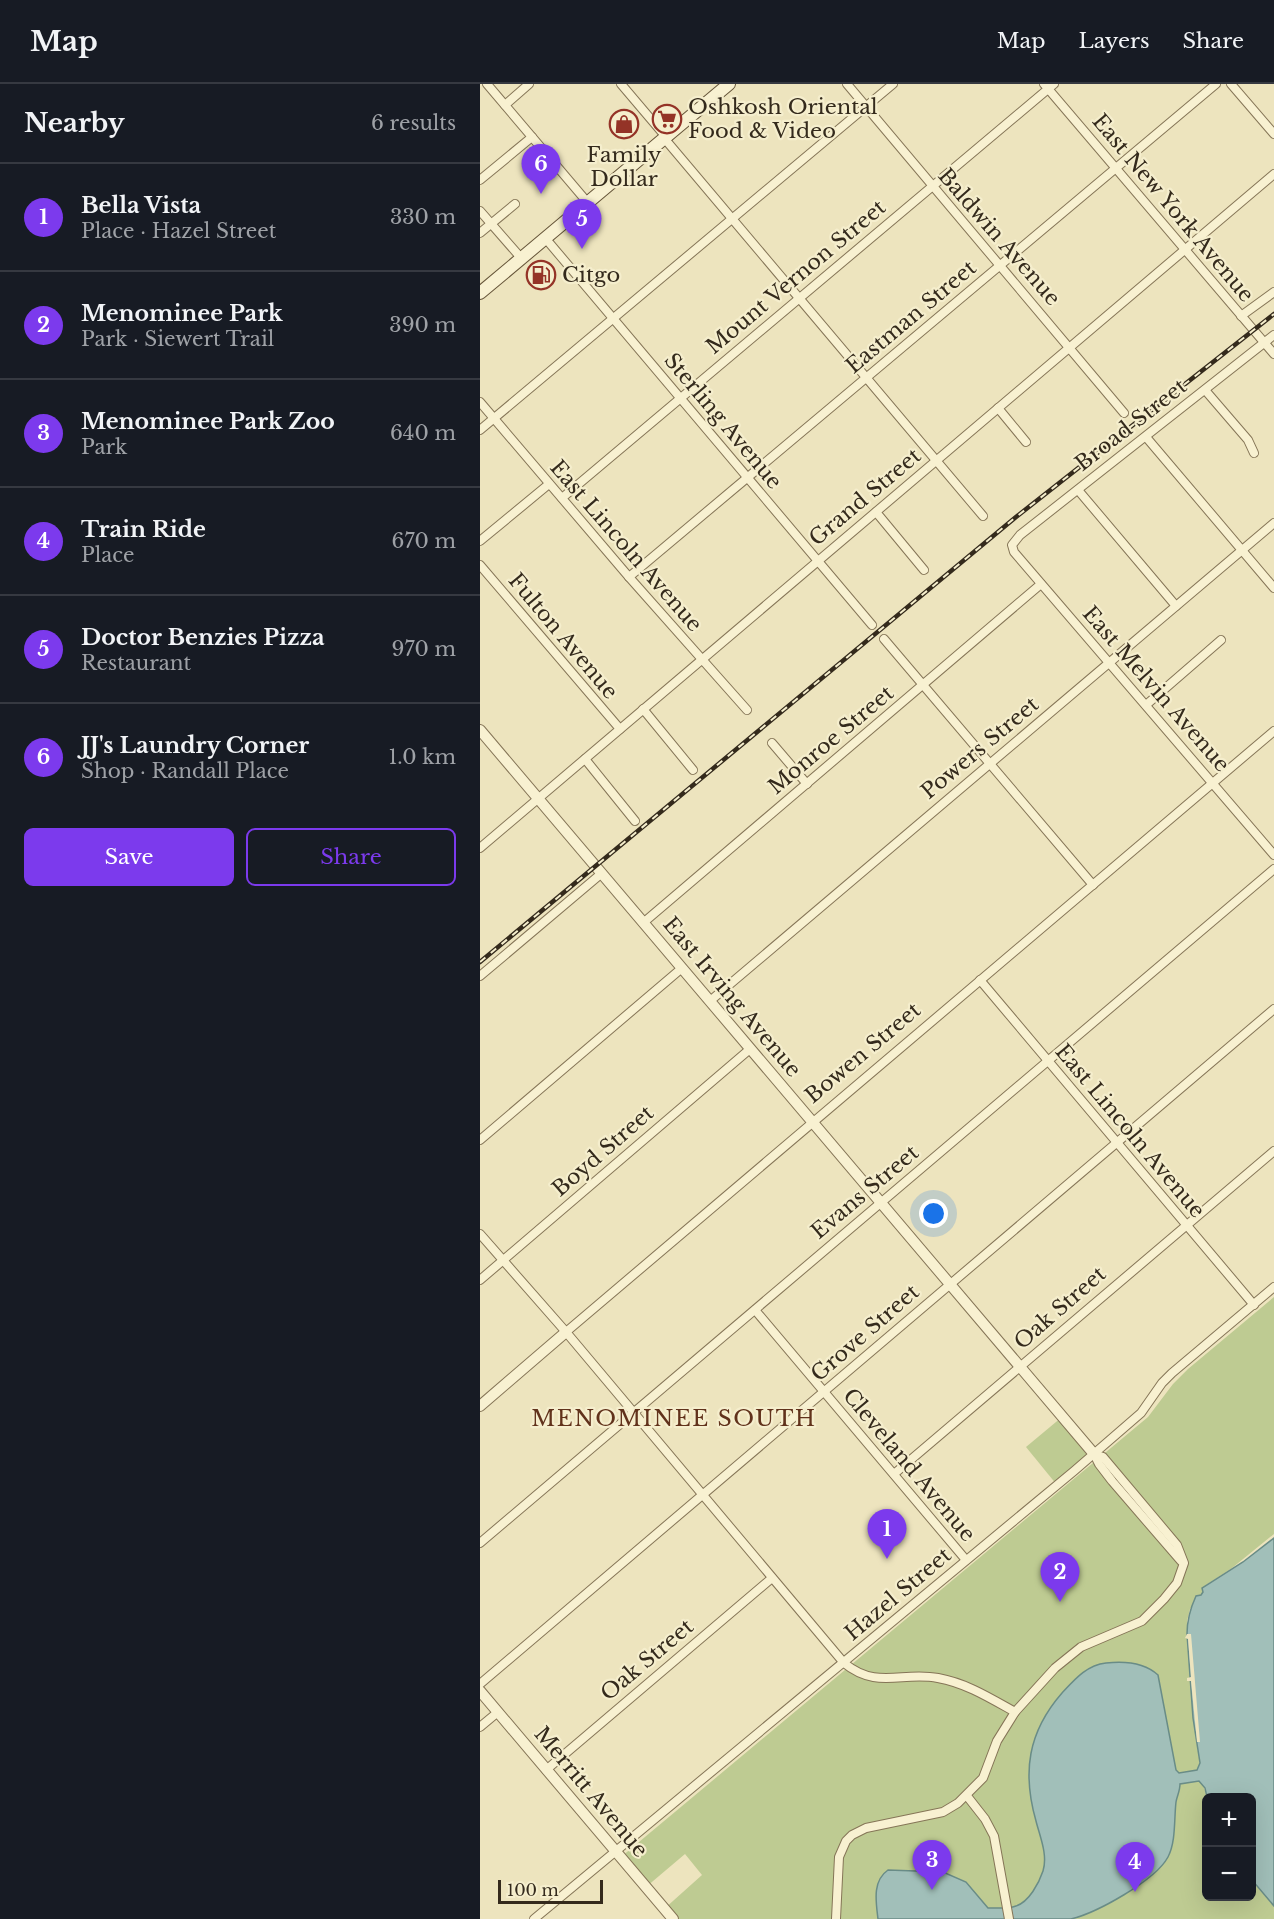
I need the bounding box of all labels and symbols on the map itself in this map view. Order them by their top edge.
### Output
place label: Oshkosh Oriental Food & Video [688,94,878,144]
supermarket icon: Oshkosh Oriental Food & Video [651,103,683,135]
shop icon: Family Dollar [608,108,640,140]
street label: East New York Avenue [1087,109,1259,307]
place label: Family Dollar [587,142,662,192]
pin: 6 [522,144,560,194]
street label: Baldwin Avenue [932,163,1066,311]
street label: Mount Vernon Street [701,194,891,360]
pin: 5 [562,200,602,249]
street label: Eastman Street [841,255,982,379]
fuel station icon: Citgo [525,259,557,291]
place label: Citgo [562,262,620,288]
street label: Sterling Avenue [659,348,787,494]
street label: Broad Street [1070,373,1192,477]
street label: Grand Street [804,443,926,551]
street label: East Lincoln Avenue [544,455,708,637]
street label: Fulton Avenue [503,568,623,704]
street label: East Melvin Avenue [1077,601,1235,777]
street label: Monroe Street [763,680,899,800]
street label: Powers Street [916,691,1044,805]
street label: East Irving Avenue [657,912,807,1082]
street label: Bowen Street [800,997,926,1109]
street label: East Lincoln Avenue [1050,1039,1210,1223]
street label: Boyd Street [547,1100,659,1202]
street label: Evans Street [806,1139,924,1244]
your location [919,1199,948,1228]
street label: Oak Street [1009,1261,1111,1355]
street label: Grove Street [806,1279,924,1387]
street label: Cleveland Avenue [837,1383,981,1547]
district label: MENOMINEE SOUTH [531,1405,817,1432]
pin: 1 [868,1510,906,1559]
street label: Hazel Street [840,1542,957,1646]
pin: 2 [1040,1552,1080,1602]
street label: Oak Street [595,1614,699,1706]
street label: Merritt Avenue [529,1721,653,1863]
pin: 3 [912,1840,952,1890]
pin: 4 [1116,1842,1154,1892]
scale bar [498,1877,603,1904]

